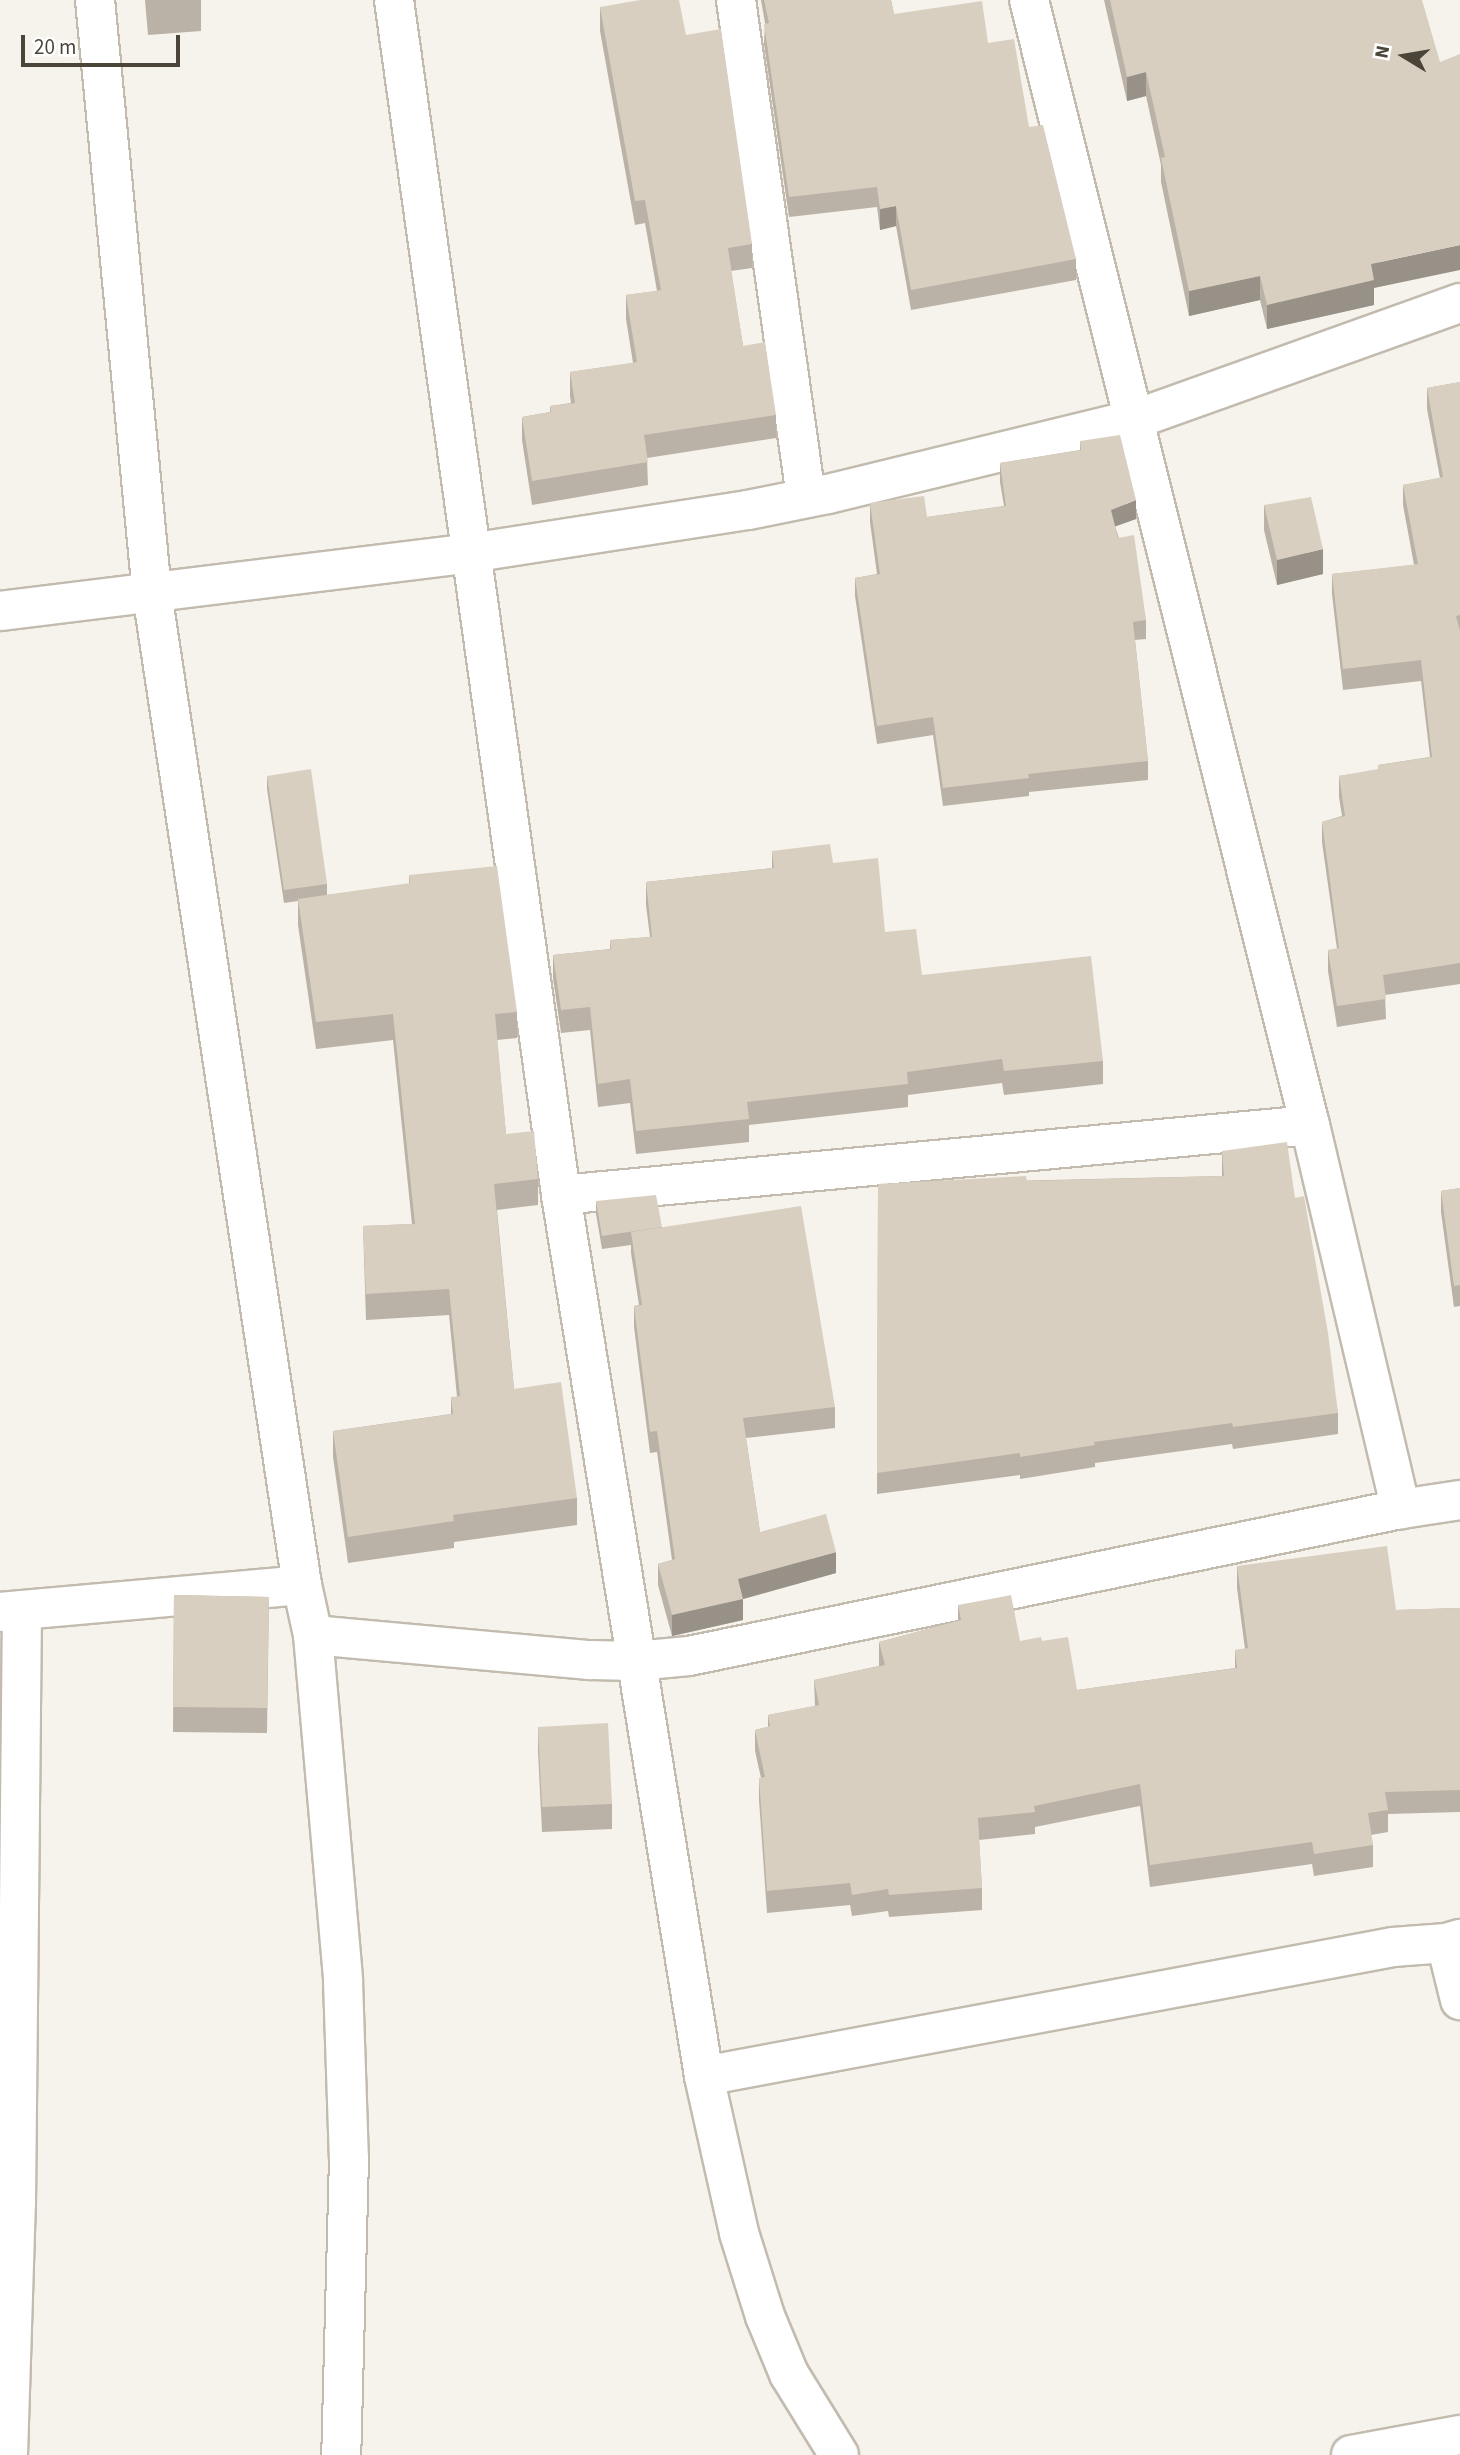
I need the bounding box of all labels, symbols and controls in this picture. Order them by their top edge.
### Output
scale bar [24,21,184,65]
north arrow [1369,21,1439,91]
text: 20 m [34,32,76,62]
text: N [1368,43,1397,61]

